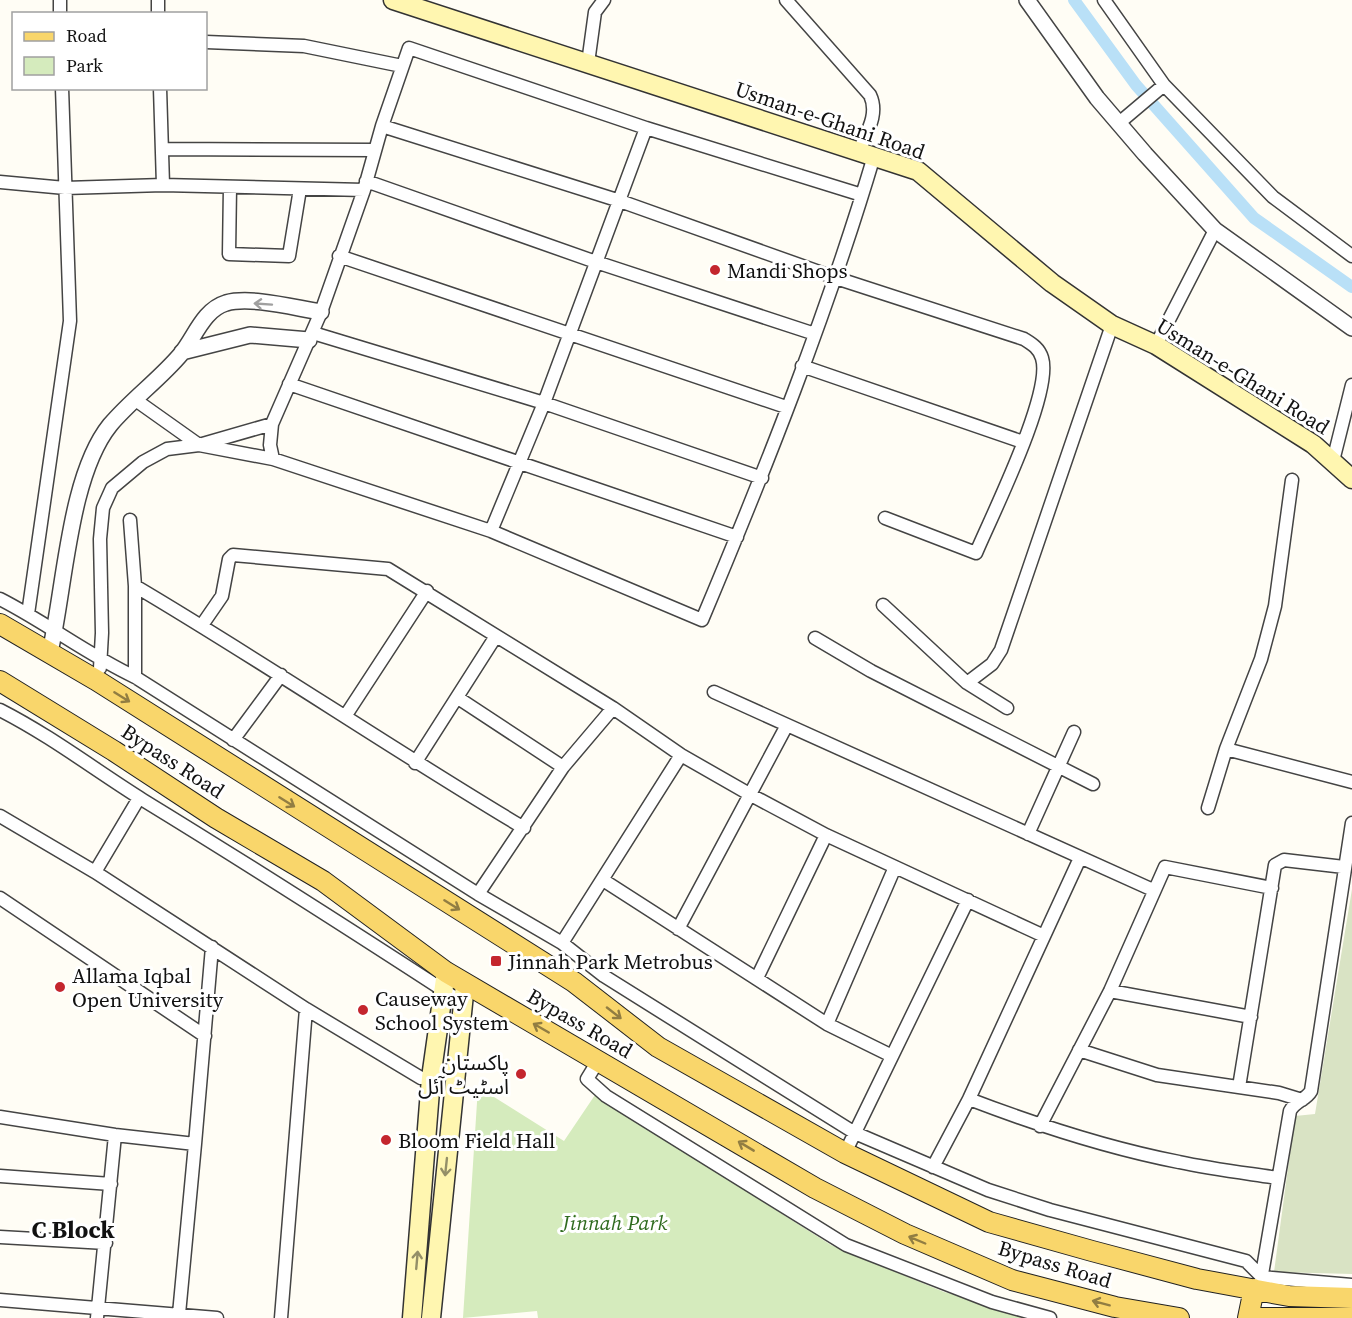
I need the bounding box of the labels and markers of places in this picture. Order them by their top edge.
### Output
place label: Mandi Shops [727,256,848,285]
marker: Mandi Shops [708,263,722,277]
place label: Jinnah Park Metrobus [507,947,713,976]
marker: Jinnah Park Metrobus [489,954,503,968]
place label: Allama Iqbal Open University [72,961,223,1014]
marker: Allama Iqbal Open University [53,980,67,994]
place label: Causeway School System [375,984,509,1037]
marker: Causeway School System [356,1003,370,1017]
place label: پاکستان اسٹیٹ آئل [418,1048,509,1101]
marker: پاکستان اسٹیٹ آئل [514,1067,528,1081]
place label: Bloom Field Hall [398,1126,555,1155]
marker: Bloom Field Hall [379,1133,393,1147]

